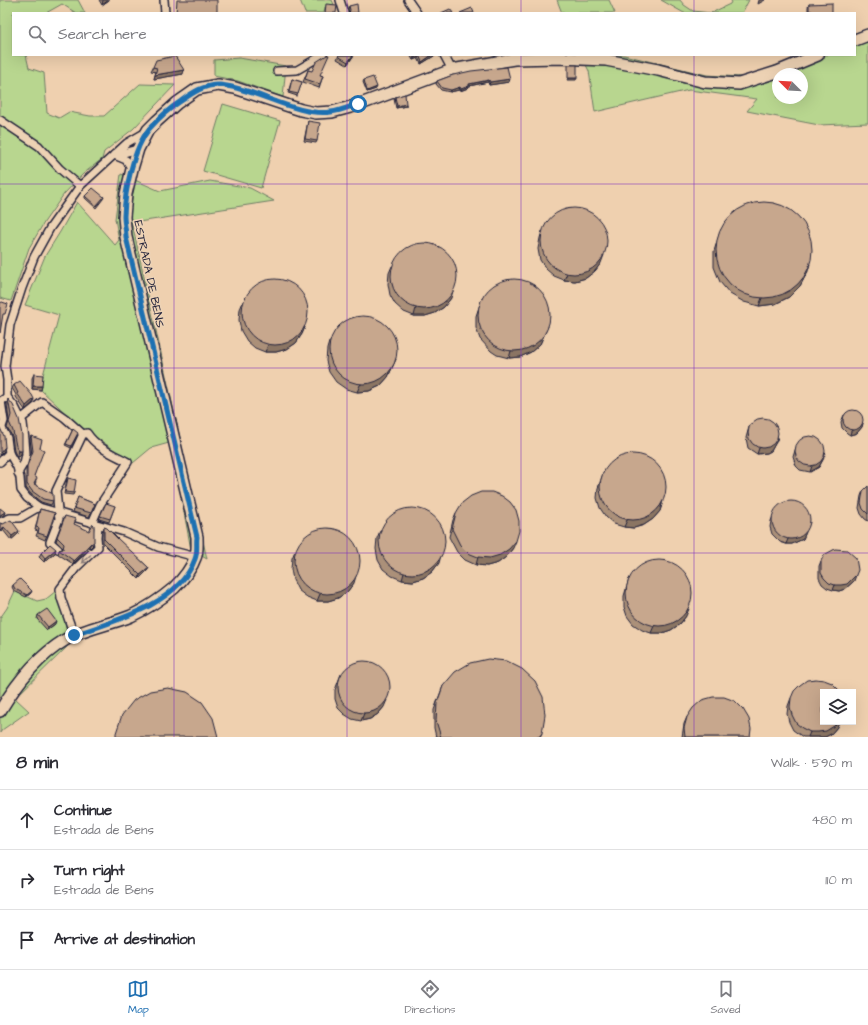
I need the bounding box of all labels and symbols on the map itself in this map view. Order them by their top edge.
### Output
north arrow [772,68,808,104]
route start [349,95,367,113]
street label: ESTRADA DE BENS [129,219,169,330]
one-way arrow [81,554,91,563]
route end [65,626,83,644]

